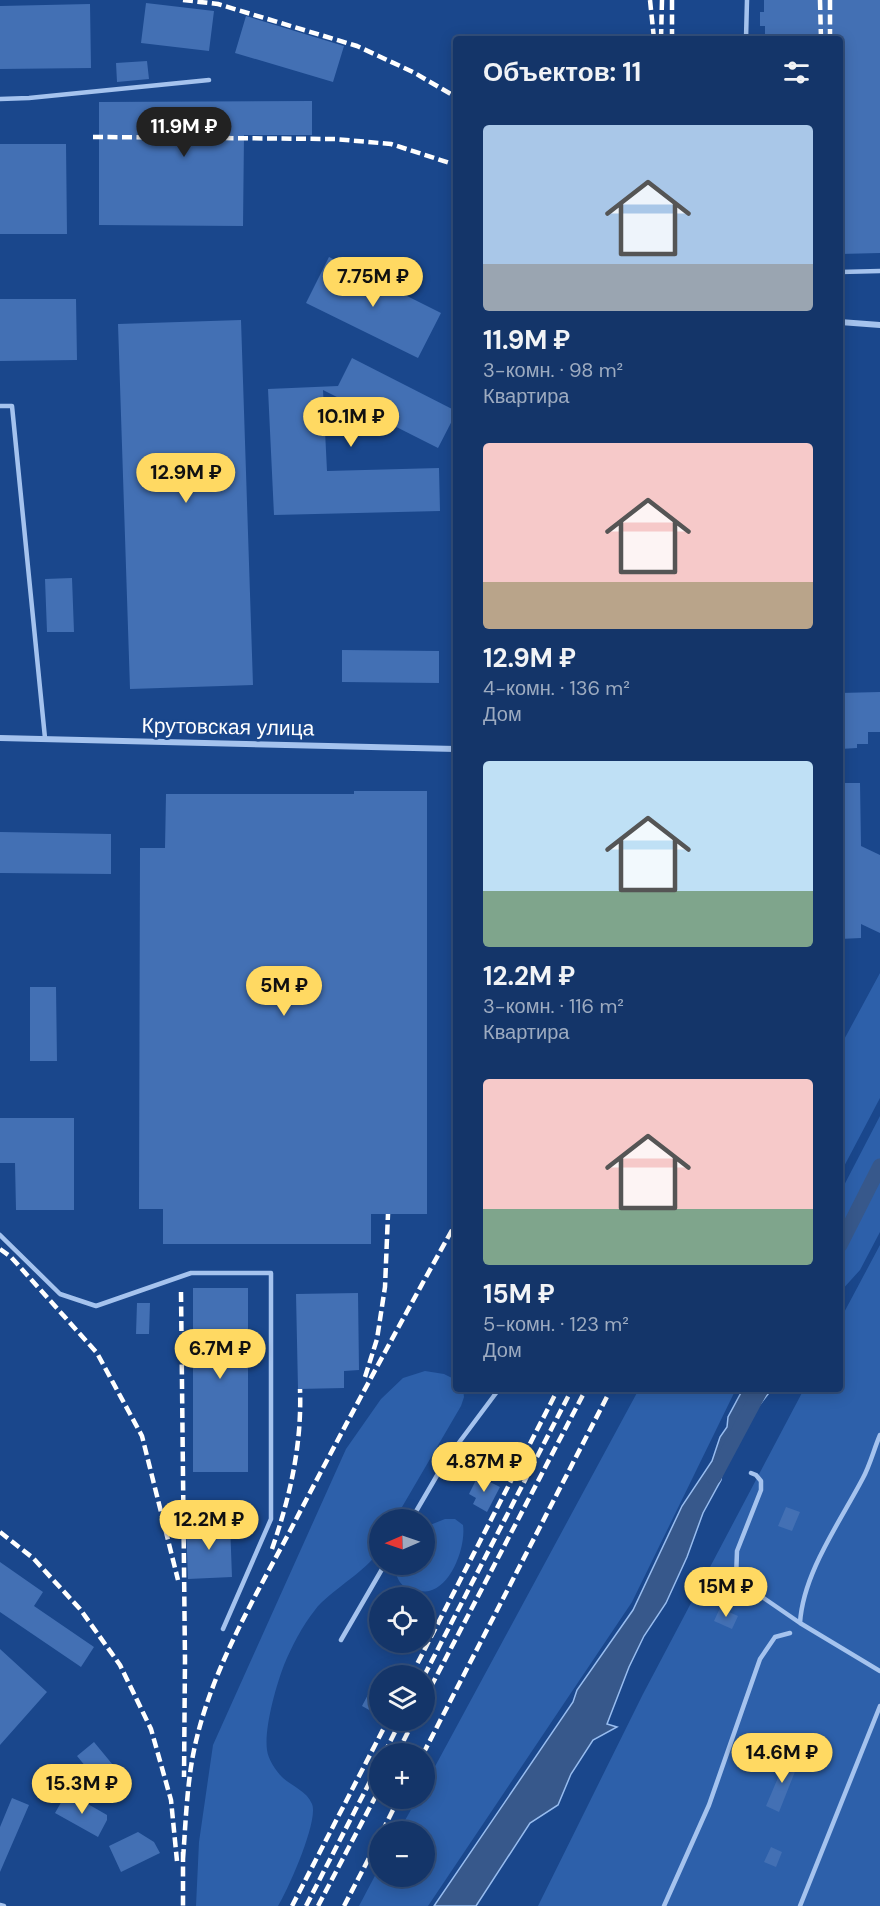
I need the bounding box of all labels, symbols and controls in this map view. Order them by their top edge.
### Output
text: Объектов: 11 [483,55,641,89]
icon: filters [780,56,813,89]
pin: 11.9M ₽ [129,107,239,158]
text: 11.9M ₽ [150,113,218,139]
icon: home [594,164,702,272]
pin: 7.75M ₽ [318,257,428,308]
text: 7.75M ₽ [337,263,409,289]
text: 11.9M ₽ [483,323,570,357]
text: 3-комн. · 98 m² [483,357,623,383]
text: Квартира [483,383,569,409]
pin: 10.1M ₽ [296,397,406,448]
text: 10.1M ₽ [317,403,385,429]
pin: 12.9M ₽ [131,453,241,504]
text: 12.9M ₽ [150,459,222,485]
icon: home [594,482,702,590]
text: 12.9M ₽ [483,641,576,675]
text: 4-комн. · 136 m² [483,675,630,701]
text: Дом [483,701,522,727]
street label: Крутовская улица [141,711,315,743]
icon: home [594,800,702,908]
text: 12.2M ₽ [483,959,575,993]
pin: 5M ₽ [248,966,320,1017]
text: 5M ₽ [260,972,308,998]
text: 3-комн. · 116 m² [483,993,624,1019]
text: Квартира [483,1019,569,1045]
icon: home [594,1118,702,1226]
text: 15M ₽ [483,1277,555,1311]
text: 5-комн. · 123 m² [483,1311,629,1337]
pin: 6.7M ₽ [171,1329,269,1380]
text: 6.7M ₽ [189,1335,251,1361]
text: Дом [483,1337,522,1363]
pin: 4.87M ₽ [429,1442,539,1493]
text: 4.87M ₽ [446,1448,522,1474]
pin: 12.2M ₽ [154,1500,264,1551]
text: 12.2M ₽ [174,1506,244,1532]
north arrow [369,1509,435,1575]
map controls [369,1509,435,1887]
pin: 15M ₽ [684,1567,768,1618]
text: 15M ₽ [698,1573,754,1599]
button: locate [369,1587,435,1653]
button: layers [369,1665,435,1731]
pin: 14.6M ₽ [727,1733,837,1784]
text: 14.6M ₽ [746,1739,818,1765]
button: + [369,1743,435,1809]
pin: 15.3M ₽ [27,1764,137,1815]
text: 15.3M ₽ [46,1770,118,1796]
button: − [369,1821,435,1887]

